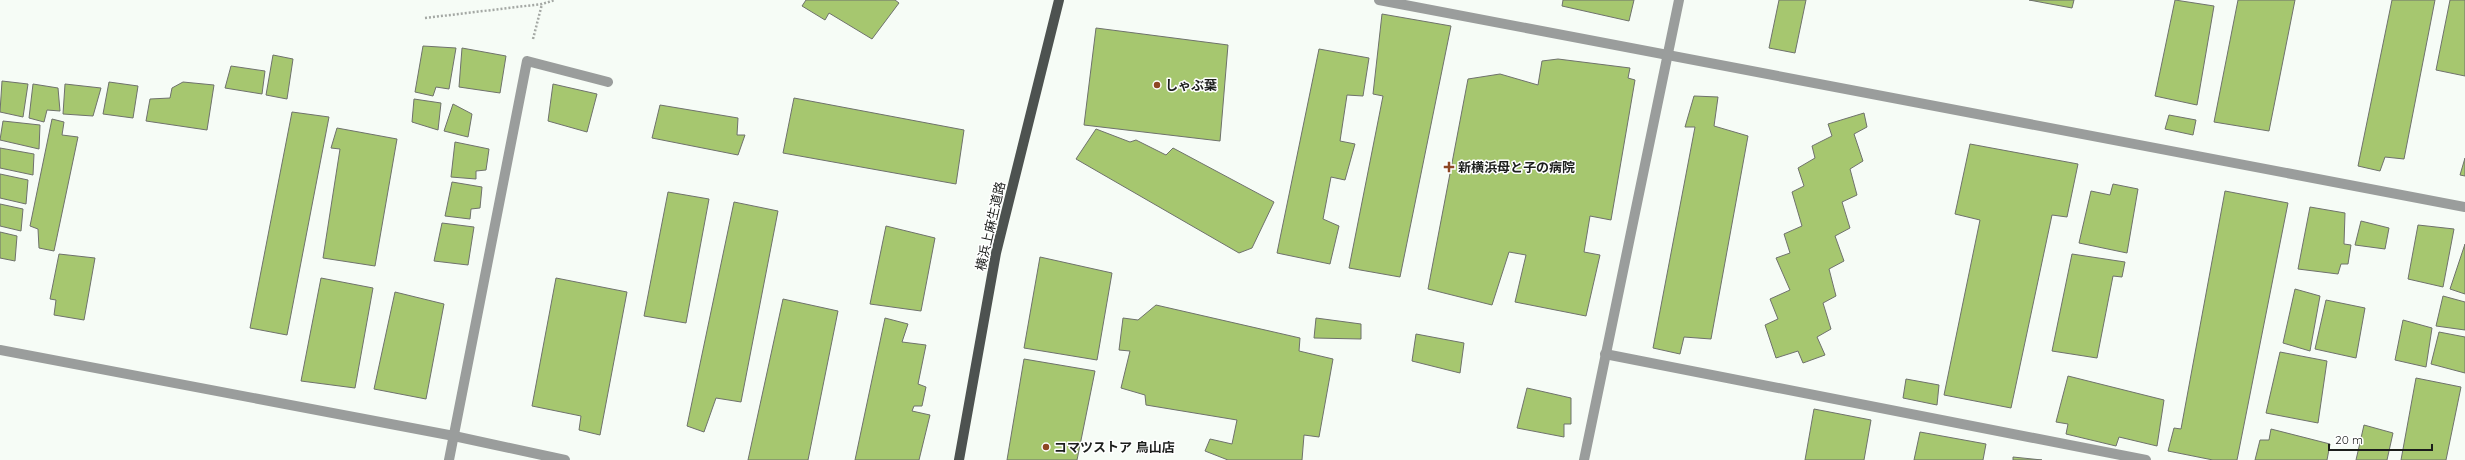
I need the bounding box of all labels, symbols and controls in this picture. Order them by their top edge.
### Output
place label: しゃぶ葉 [1165,77,1217,93]
marker: しゃぶ葉 [1152,80,1162,90]
place label: 新横浜母と子の病院 [1458,159,1575,175]
marker: 新横浜母と子の病院 [1443,161,1455,173]
street label: 横浜上麻生道路 [972,180,1008,272]
scale bar [2329,426,2432,452]
text: 20 m [2335,432,2363,447]
place label: コマツストア 鳥山店 [1054,439,1175,455]
marker: コマツストア 鳥山店 [1041,442,1051,452]

